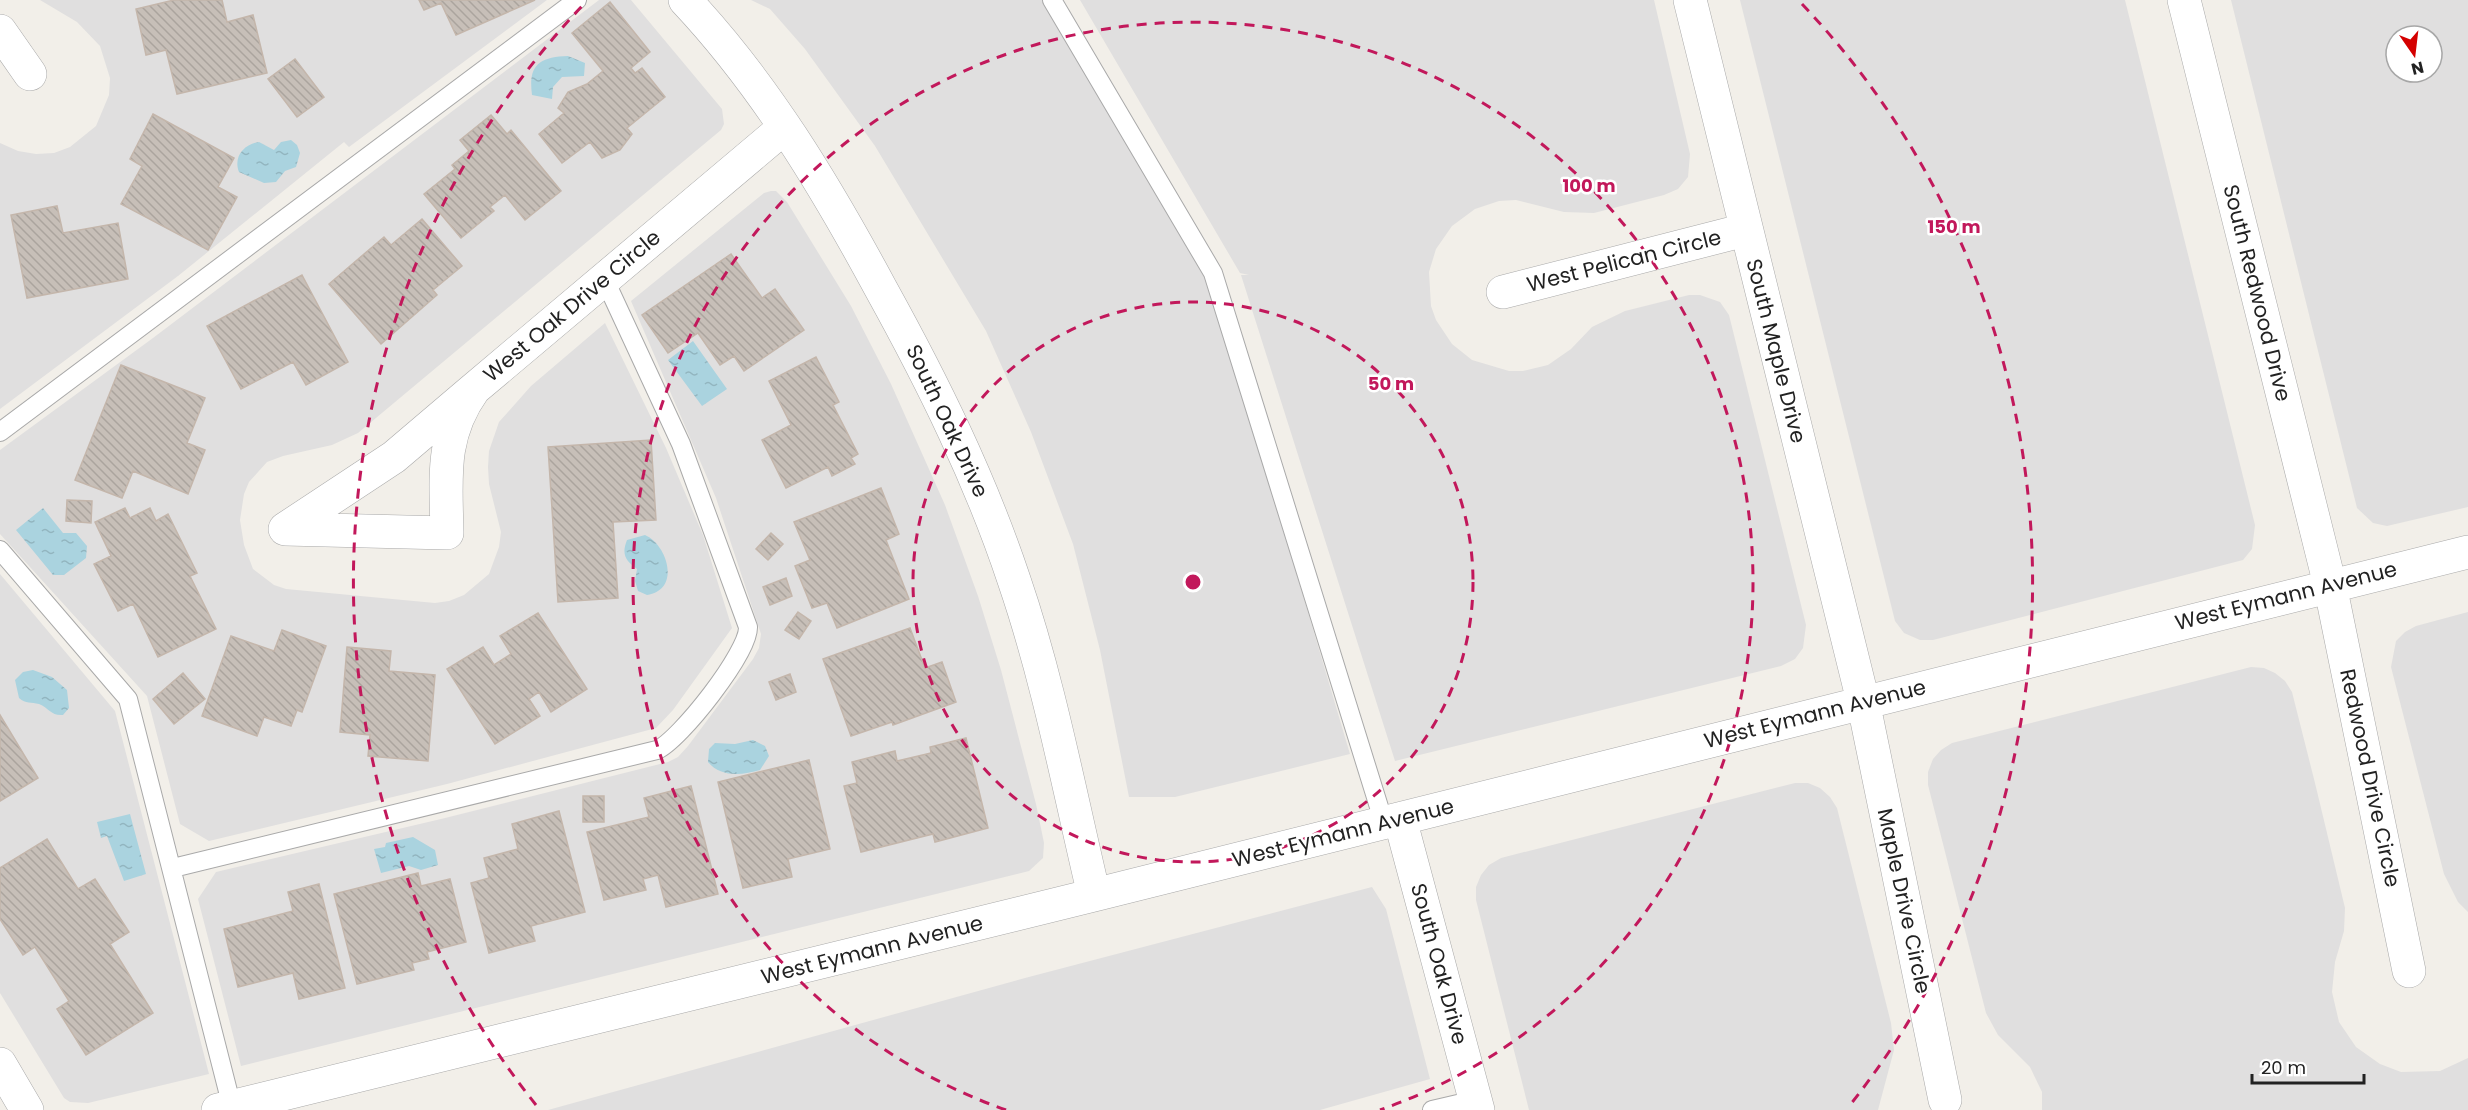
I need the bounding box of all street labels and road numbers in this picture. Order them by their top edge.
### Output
street label: South Redwood Drive [2217,181,2298,404]
street label: West Pelican Circle [1524,222,1724,299]
street label: West Oak Drive Circle [477,223,667,388]
street label: South Maple Drive [1740,256,1813,446]
street label: South Oak Drive [899,340,996,502]
street label: West Eymann Avenue [2172,554,2400,637]
street label: Redwood Drive Circle [2333,666,2408,890]
street label: West Eymann Avenue [1701,672,1929,755]
street label: West Eymann Avenue [1229,791,1457,874]
street label: Maple Drive Circle [1871,806,1938,996]
street label: South Oak Drive [1404,880,1475,1048]
street label: West Eymann Avenue [758,908,986,991]

